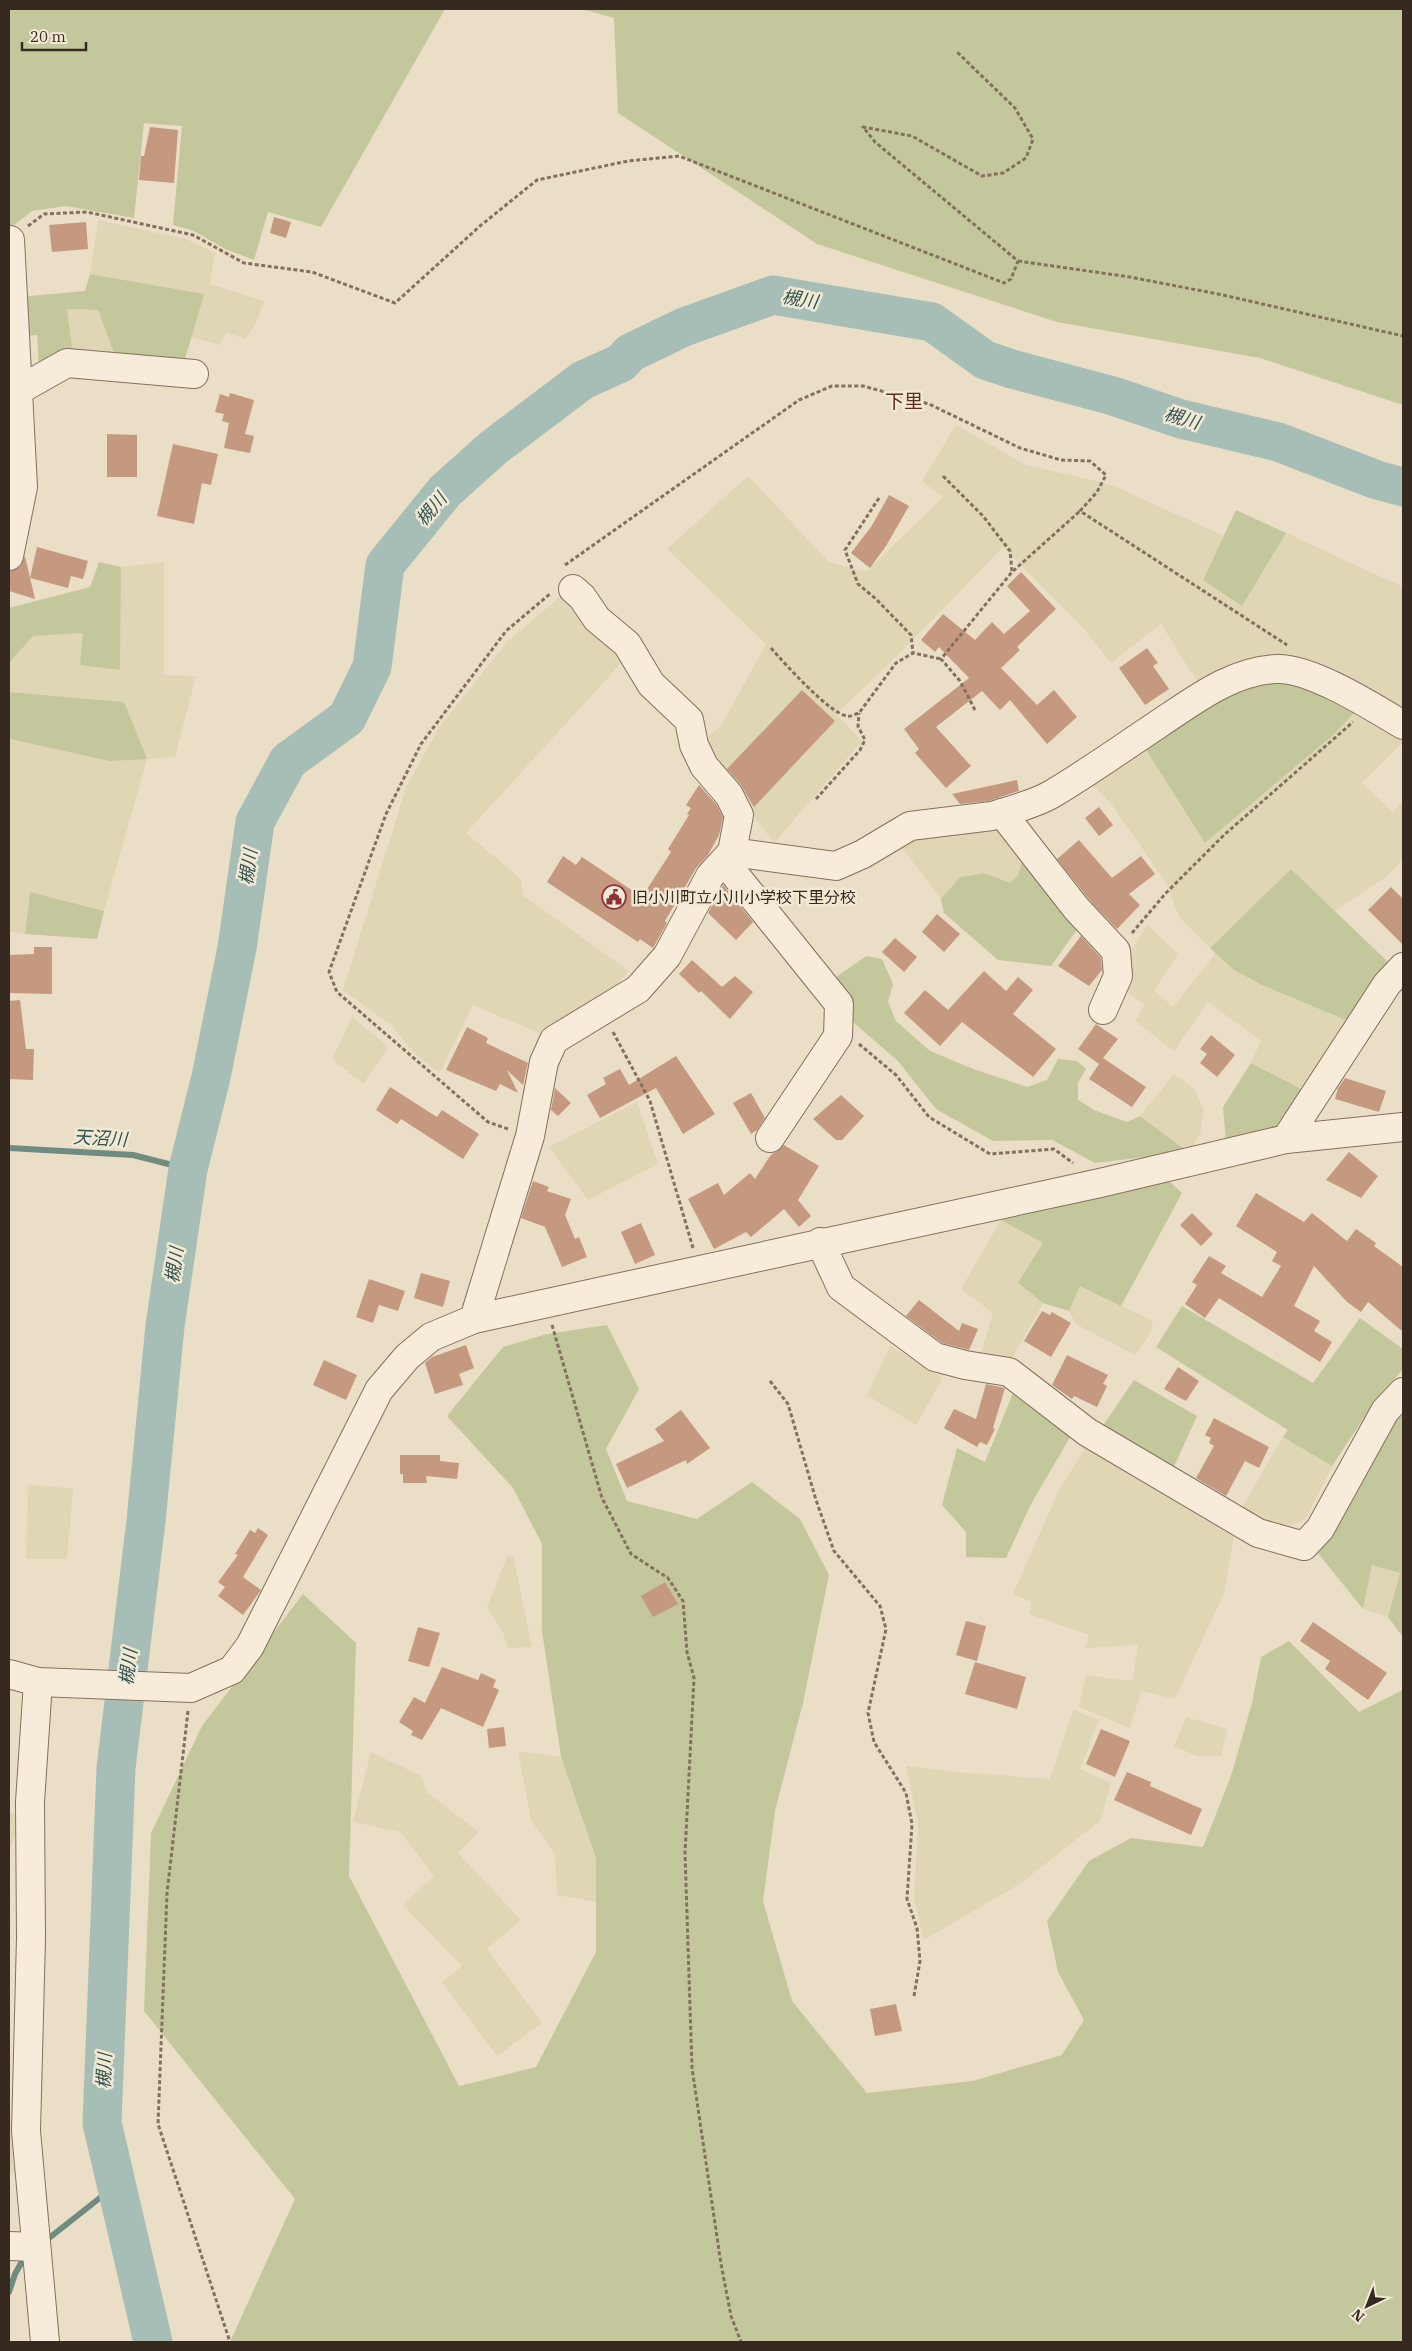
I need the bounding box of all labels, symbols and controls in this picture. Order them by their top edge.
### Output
scale bar [22,20,86,52]
text: 20 m [30,27,66,46]
water label: 槻川 [780,285,822,313]
district label: 下里 [885,389,923,413]
water label: 槻川 [1162,402,1204,435]
water label: 槻川 [411,486,453,530]
water label: 槻川 [234,846,262,886]
public building icon: 旧小川町立小川小学校下里分校 [601,884,627,910]
place label: 旧小川町立小川小学校下里分校 [632,887,856,907]
water label: 天沼川 [72,1125,130,1151]
water label: 槻川 [160,1244,188,1284]
water label: 槻川 [114,1646,142,1686]
water label: 槻川 [92,2051,116,2089]
north arrow [1342,2281,1392,2331]
text: N [1348,2305,1368,2326]

